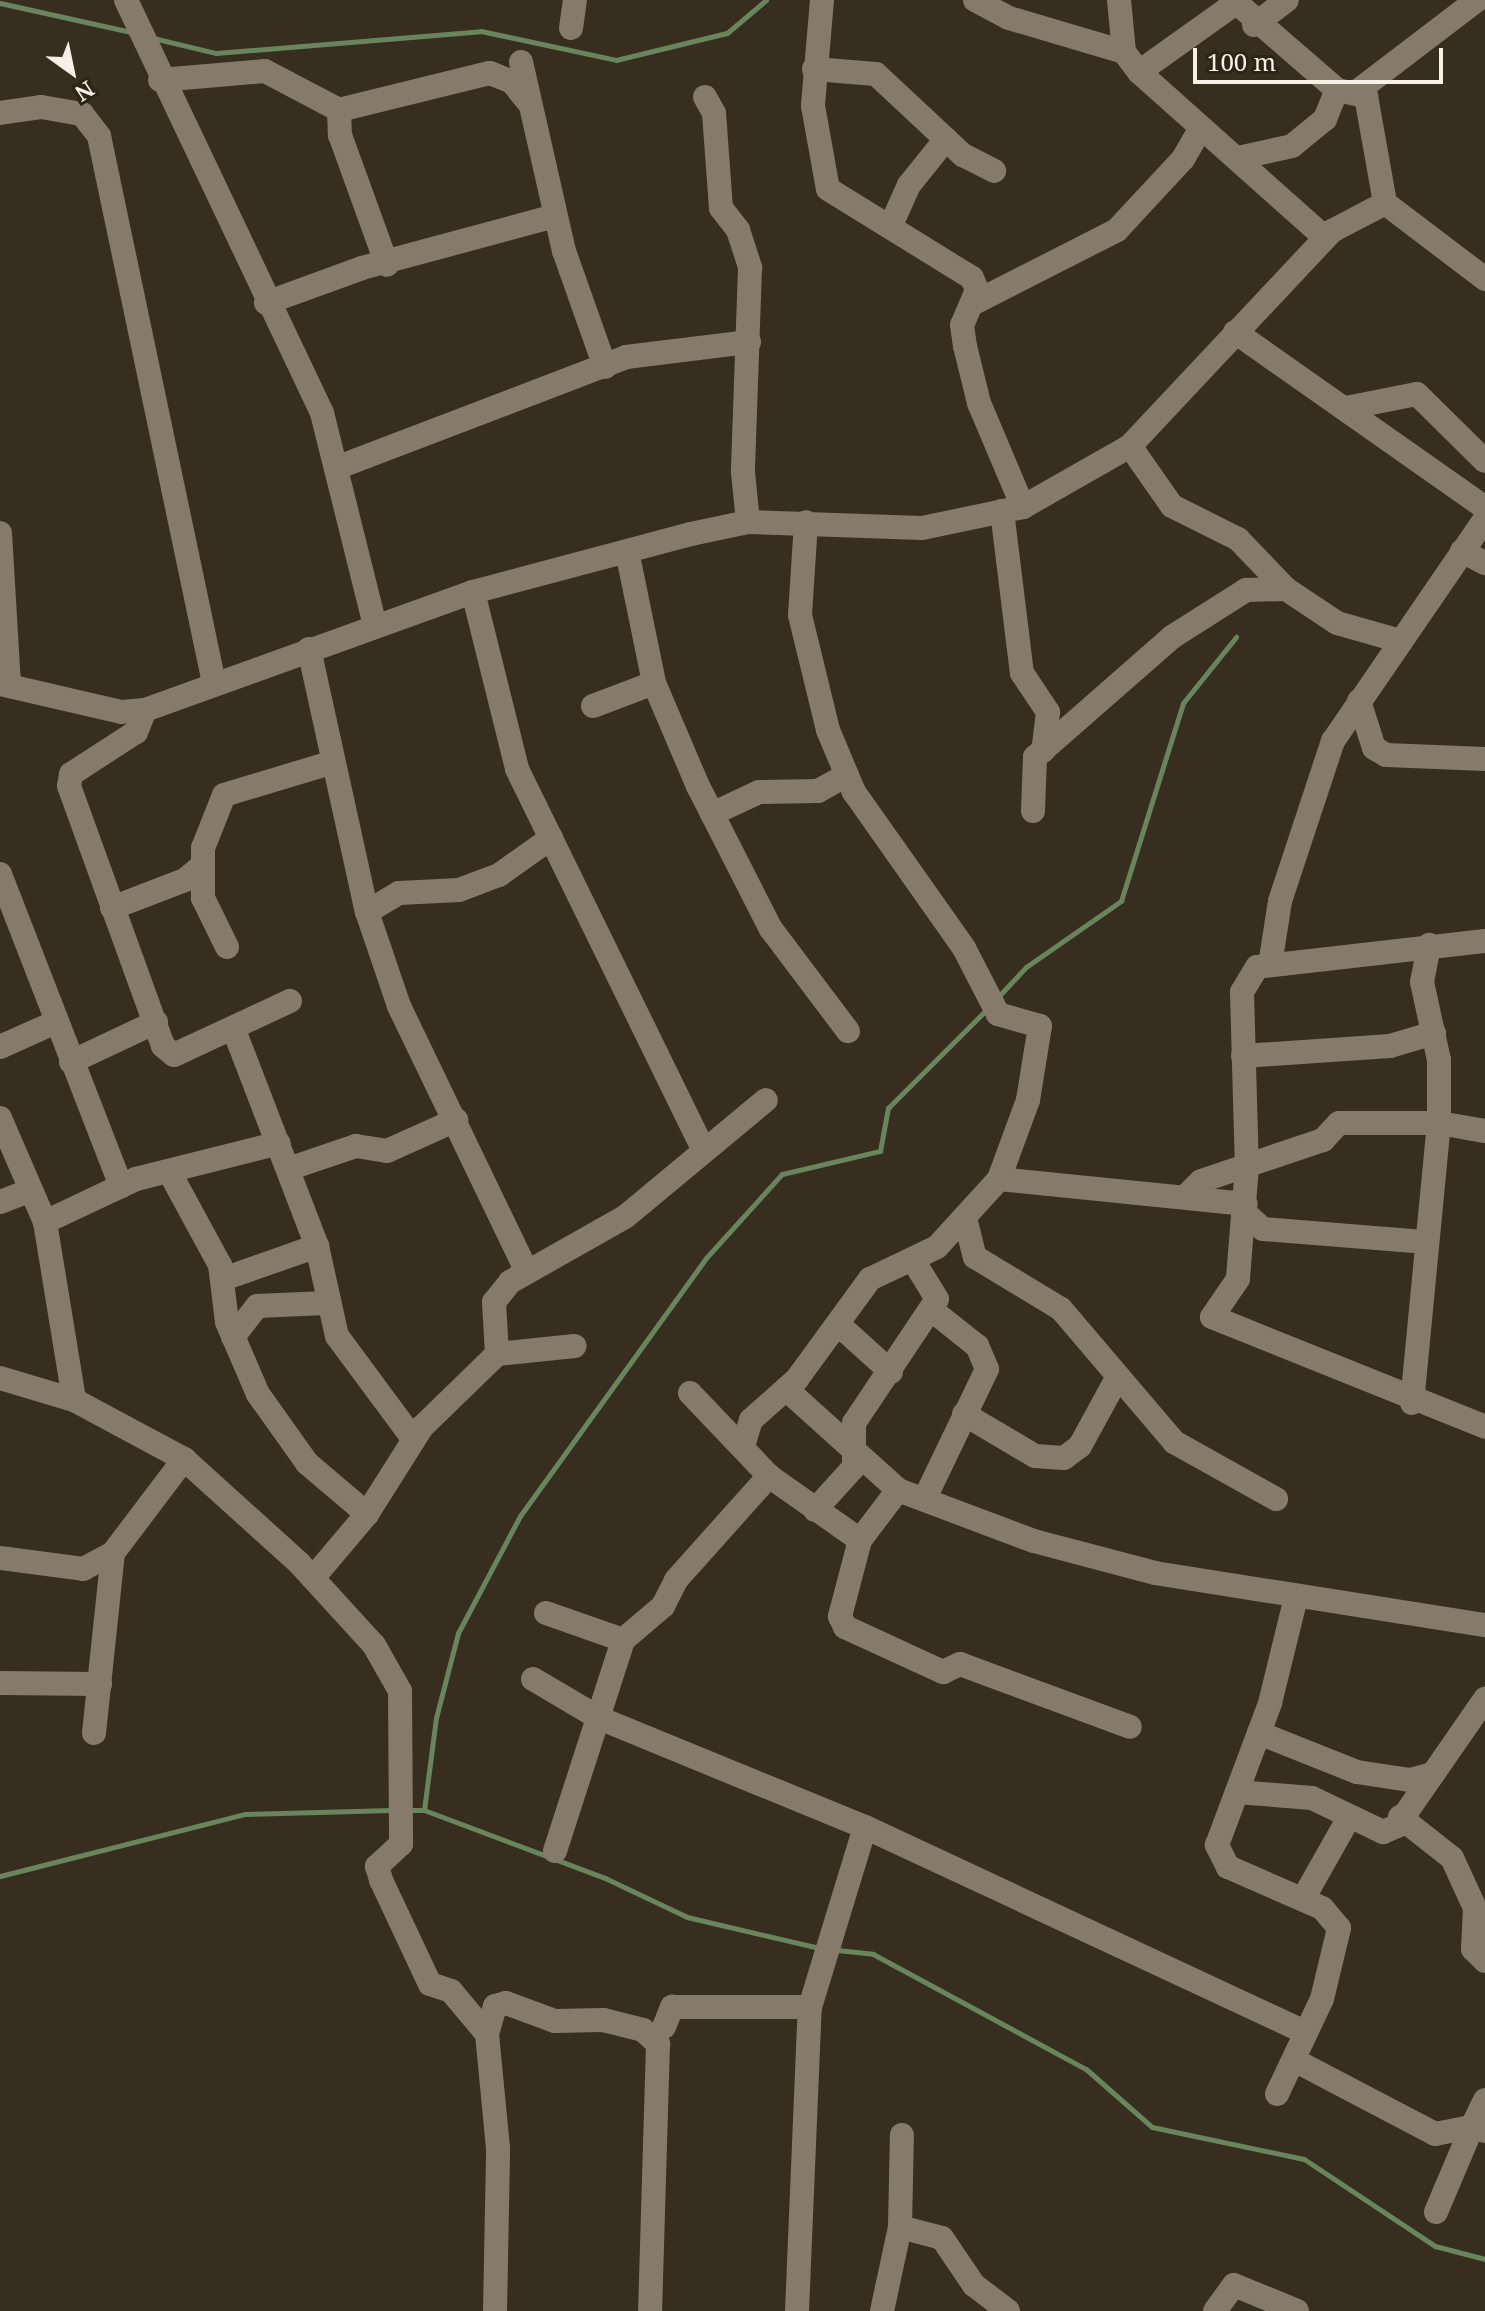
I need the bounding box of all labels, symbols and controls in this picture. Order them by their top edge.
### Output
north arrow [32,32,112,112]
scale bar [1197,32,1447,82]
text: 100 m [1207,45,1276,78]
text: N [70,75,101,109]

